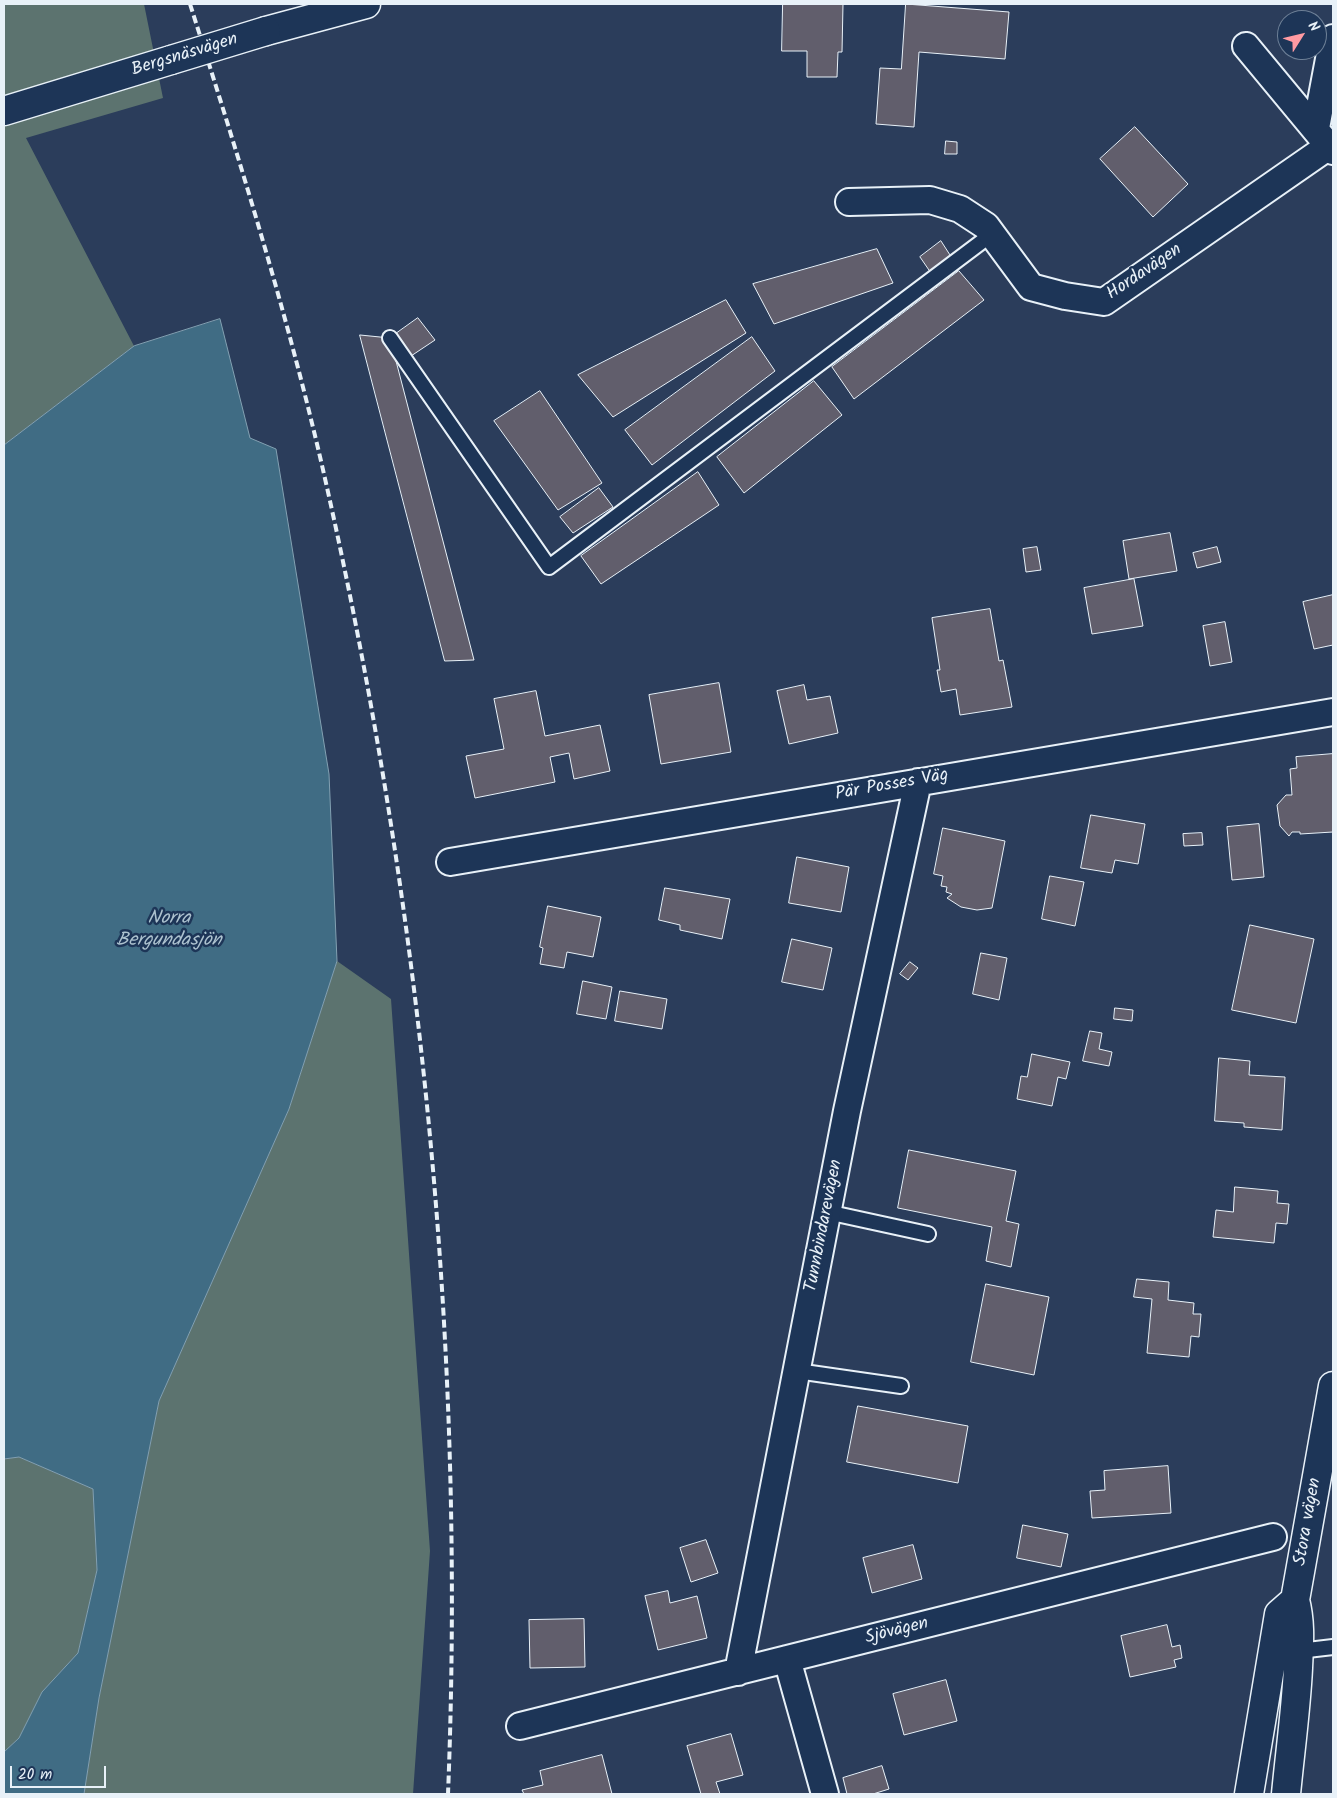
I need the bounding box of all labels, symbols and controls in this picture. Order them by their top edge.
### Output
north arrow [1277,10,1327,60]
text: N [1302,17,1325,37]
street label: Bergsnäsvägen [129,30,241,82]
street label: Hordavägen [1103,240,1187,306]
street label: Pär Posses Väg [834,765,950,807]
water label: Norra Bergundasjön [116,909,222,953]
street label: Tunnbindarevägen [802,1158,848,1294]
street label: Stora vägen [1291,1476,1327,1568]
street label: Sjövägen [863,1614,931,1650]
scale bar [12,1756,109,1788]
text: 20 m [18,1763,52,1787]

